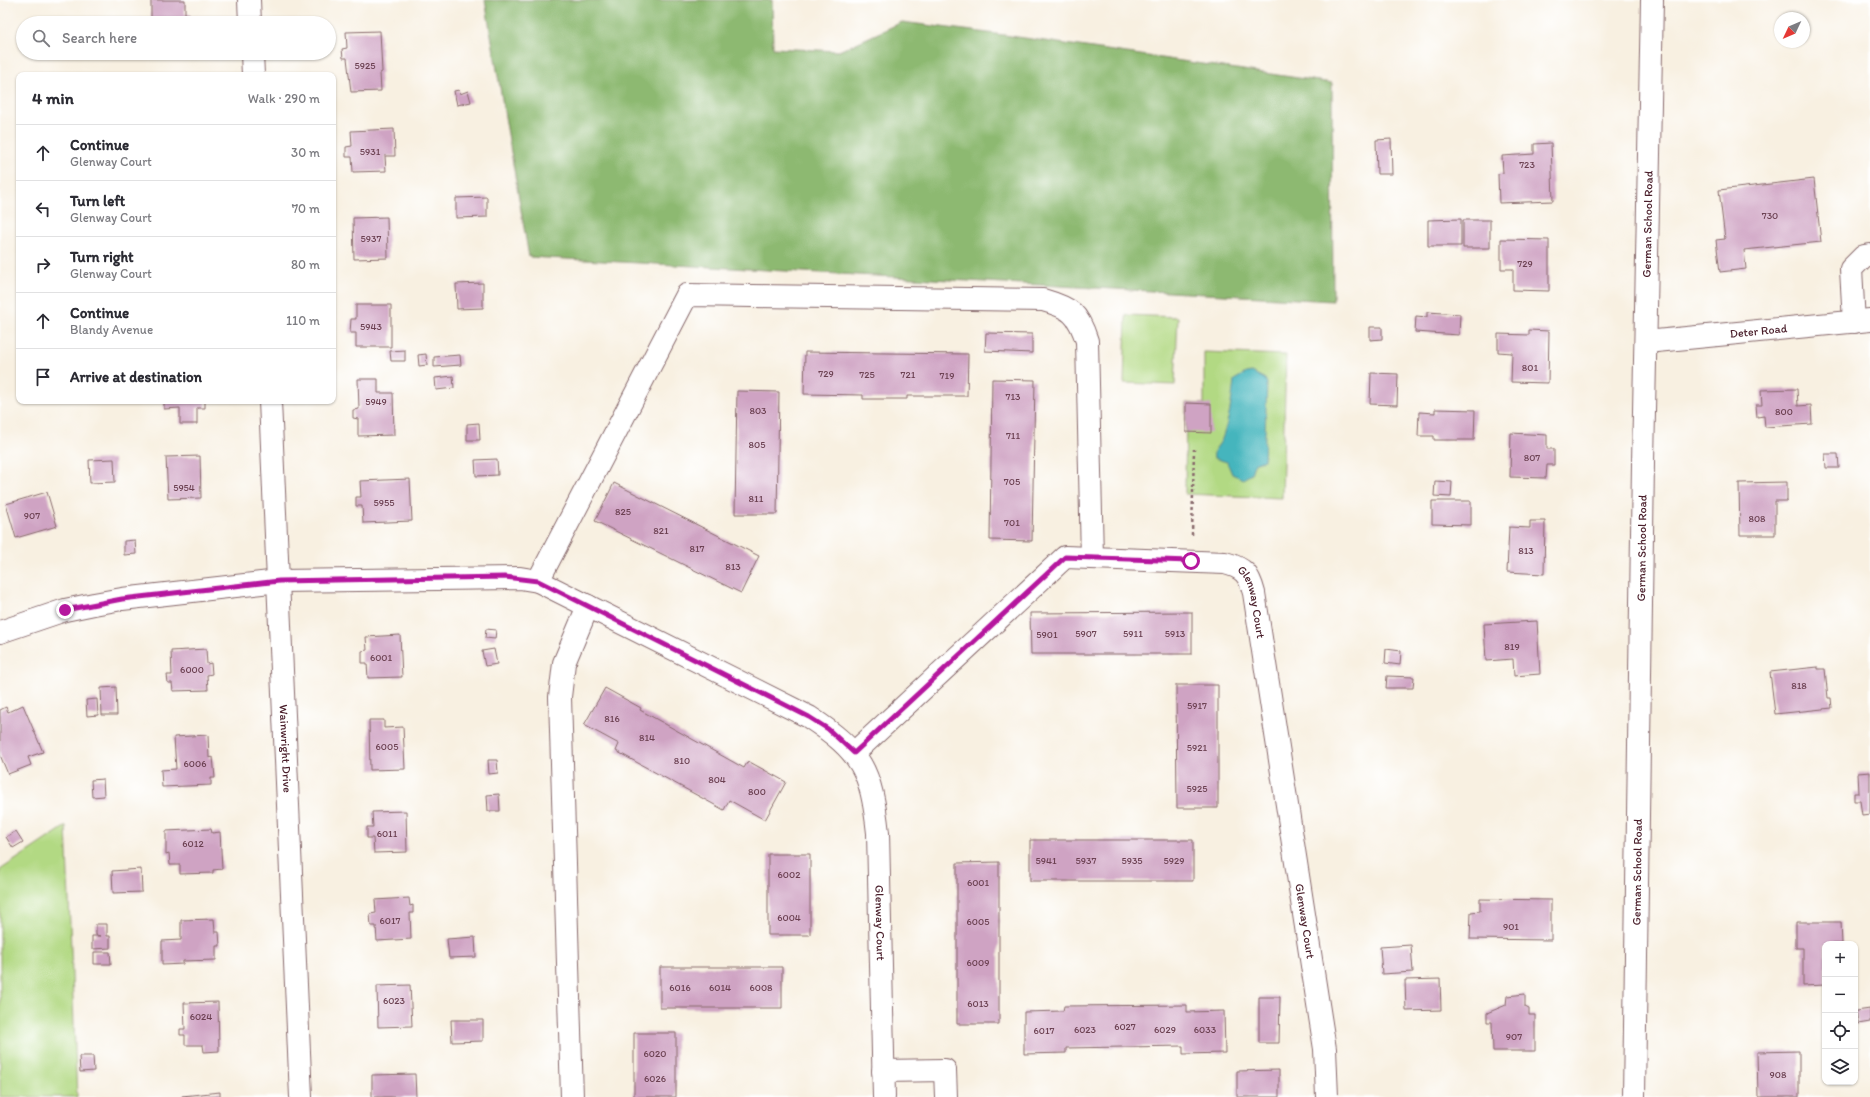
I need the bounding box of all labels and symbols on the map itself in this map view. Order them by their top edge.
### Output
north arrow [1774,12,1810,48]
house number: 5925 [355,59,376,72]
house number: 5931 [360,145,381,158]
house number: 723 [1519,158,1535,171]
street label: German School Road [1640,170,1656,278]
house number: 730 [1762,209,1778,222]
house number: 5937 [361,232,381,245]
house number: 729 [1517,257,1533,270]
house number: 5943 [360,320,383,333]
street label: Deter Road [1729,321,1788,341]
house number: 801 [1522,361,1538,374]
house number: 729 [818,367,834,380]
house number: 725 [859,368,875,381]
house number: 721 [901,368,916,381]
house number: 719 [940,369,954,382]
house number: 713 [1005,390,1021,403]
house number: 5949 [365,395,387,408]
house number: 803 [749,404,767,417]
house number: 800 [1775,405,1793,418]
house number: 711 [1006,429,1020,442]
house number: 805 [749,438,765,451]
house number: 807 [1524,451,1540,464]
house number: 705 [1004,475,1020,488]
house number: 5954 [173,481,195,494]
house number: 811 [749,492,764,505]
street label: German School Road [1634,494,1650,602]
house number: 5955 [374,496,394,509]
house number: 825 [615,505,631,518]
house number: 907 [24,509,40,522]
house number: 808 [1748,512,1766,525]
house number: 701 [1004,516,1020,529]
house number: 821 [653,524,669,537]
house number: 817 [689,542,705,555]
house number: 813 [1518,544,1534,557]
route start [1182,552,1200,570]
house number: 813 [725,560,741,573]
street label: Glenway Court [1235,563,1268,640]
route end [56,601,74,619]
house number: 5907 [1075,627,1097,640]
house number: 5911 [1123,627,1143,640]
house number: 5913 [1165,627,1186,640]
house number: 5901 [1036,628,1058,641]
house number: 819 [1504,640,1520,653]
house number: 6001 [370,651,392,664]
house number: 6000 [180,663,204,676]
house number: 818 [1791,679,1807,692]
house number: 5917 [1187,699,1207,712]
street label: Wainwright Drive [277,704,294,793]
house number: 816 [604,712,620,725]
house number: 814 [639,731,655,744]
house number: 6005 [376,740,398,753]
house number: 5921 [1187,741,1208,754]
house number: 810 [674,754,690,767]
house number: 6006 [184,757,206,770]
house number: 804 [708,773,726,786]
house number: 5925 [1187,782,1208,795]
house number: 800 [748,785,766,798]
street label: German School Road [1629,818,1645,926]
house number: 6011 [377,827,398,840]
house number: 6012 [182,837,204,850]
house number: 5941 [1035,854,1057,867]
house number: 5937 [1076,854,1096,867]
house number: 5935 [1121,854,1143,867]
house number: 5929 [1164,854,1184,867]
house number: 6002 [778,868,801,881]
house number: 6001 [967,876,989,889]
street label: Glenway Court [1292,883,1318,960]
street label: Glenway Court [872,885,888,961]
house number: 6004 [777,911,801,924]
house number: 6017 [379,914,401,927]
house number: 6005 [967,915,989,928]
house number: 901 [1503,920,1519,933]
house number: 6009 [967,956,989,969]
house number: 6016 [669,981,691,994]
house number: 6014 [709,981,731,994]
house number: 6008 [749,981,773,994]
house number: 6023 [383,994,406,1007]
house number: 6013 [967,997,989,1010]
house number: 6024 [190,1010,212,1023]
house number: 6027 [1114,1020,1136,1033]
house number: 6023 [1074,1023,1097,1036]
house number: 6029 [1154,1023,1176,1036]
house number: 6033 [1194,1023,1217,1036]
house number: 6017 [1033,1024,1055,1037]
house number: 907 [1506,1030,1522,1043]
house number: 6020 [644,1047,666,1060]
house number: 908 [1770,1068,1787,1081]
house number: 6026 [644,1072,666,1085]

